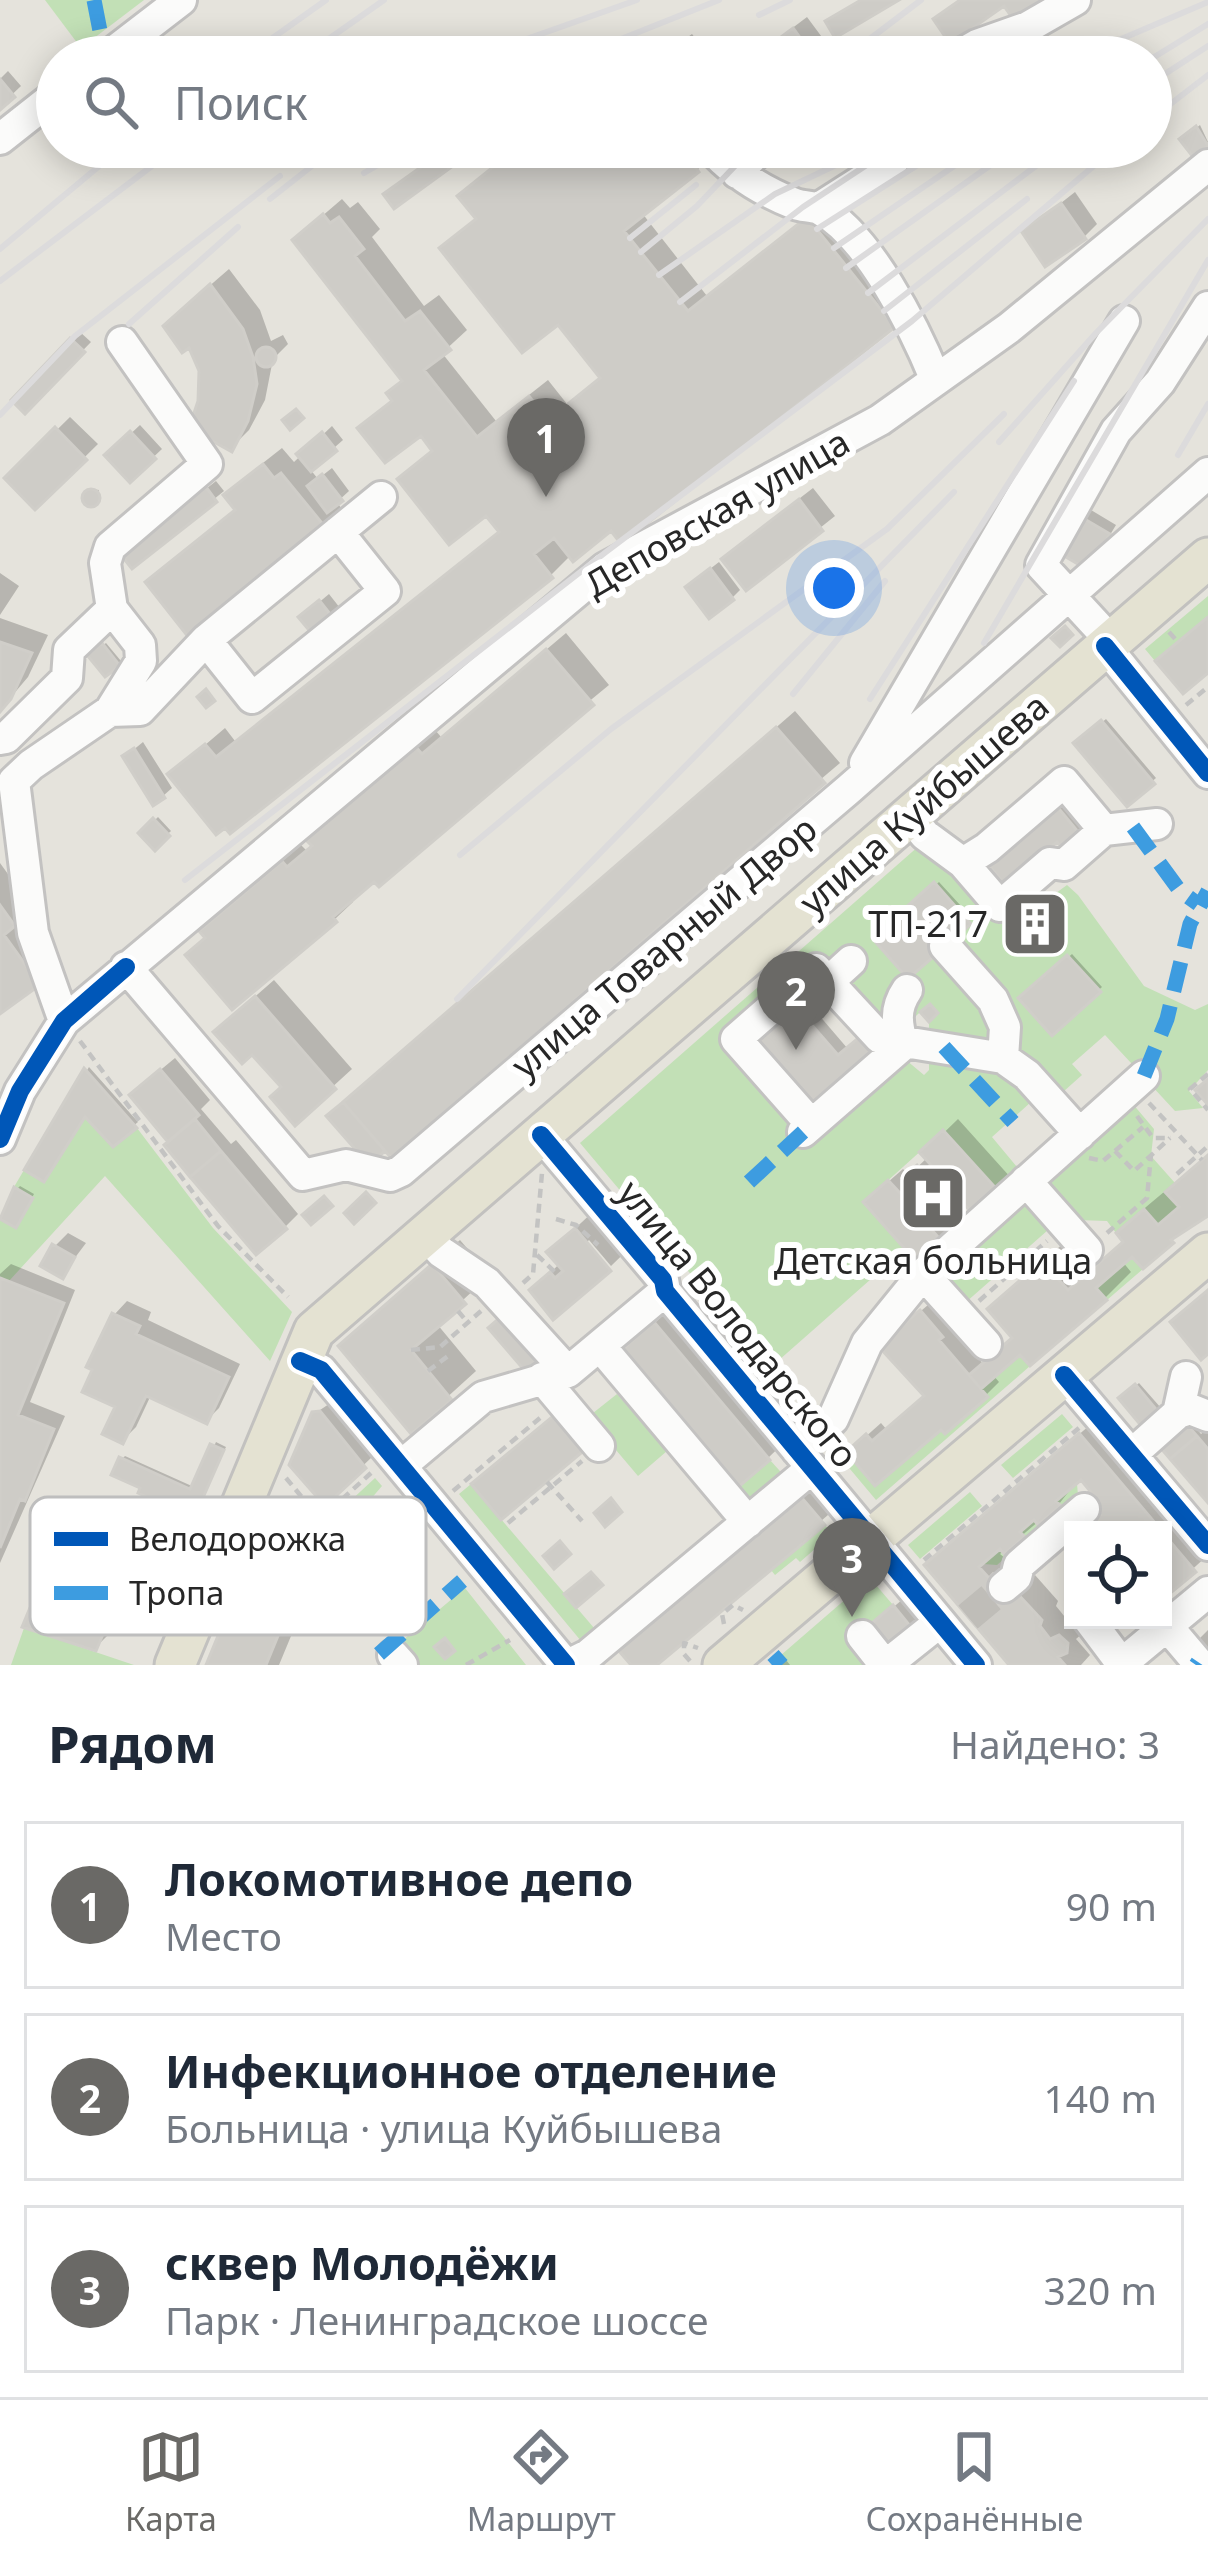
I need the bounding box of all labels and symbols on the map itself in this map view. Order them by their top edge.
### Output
pin: 1 [507,398,585,497]
street label: Деповская улица [575,417,858,608]
your location [804,558,864,618]
street label: улица Куйбышева [789,682,1059,926]
street label: улица Товарный Двор [501,804,827,1089]
building icon: ТП-217 [1000,889,1070,959]
place label: ТП-217 [868,899,988,948]
pin: 2 [757,951,835,1050]
hospital icon: Детская больница [898,1163,968,1233]
street label: улица Володарского [607,1170,870,1478]
place label: Детская больница [774,1236,1092,1285]
legend [30,1497,426,1635]
text: Велодорожка [129,1516,346,1561]
pin: 3 [813,1518,891,1617]
text: Тропа [129,1570,224,1615]

